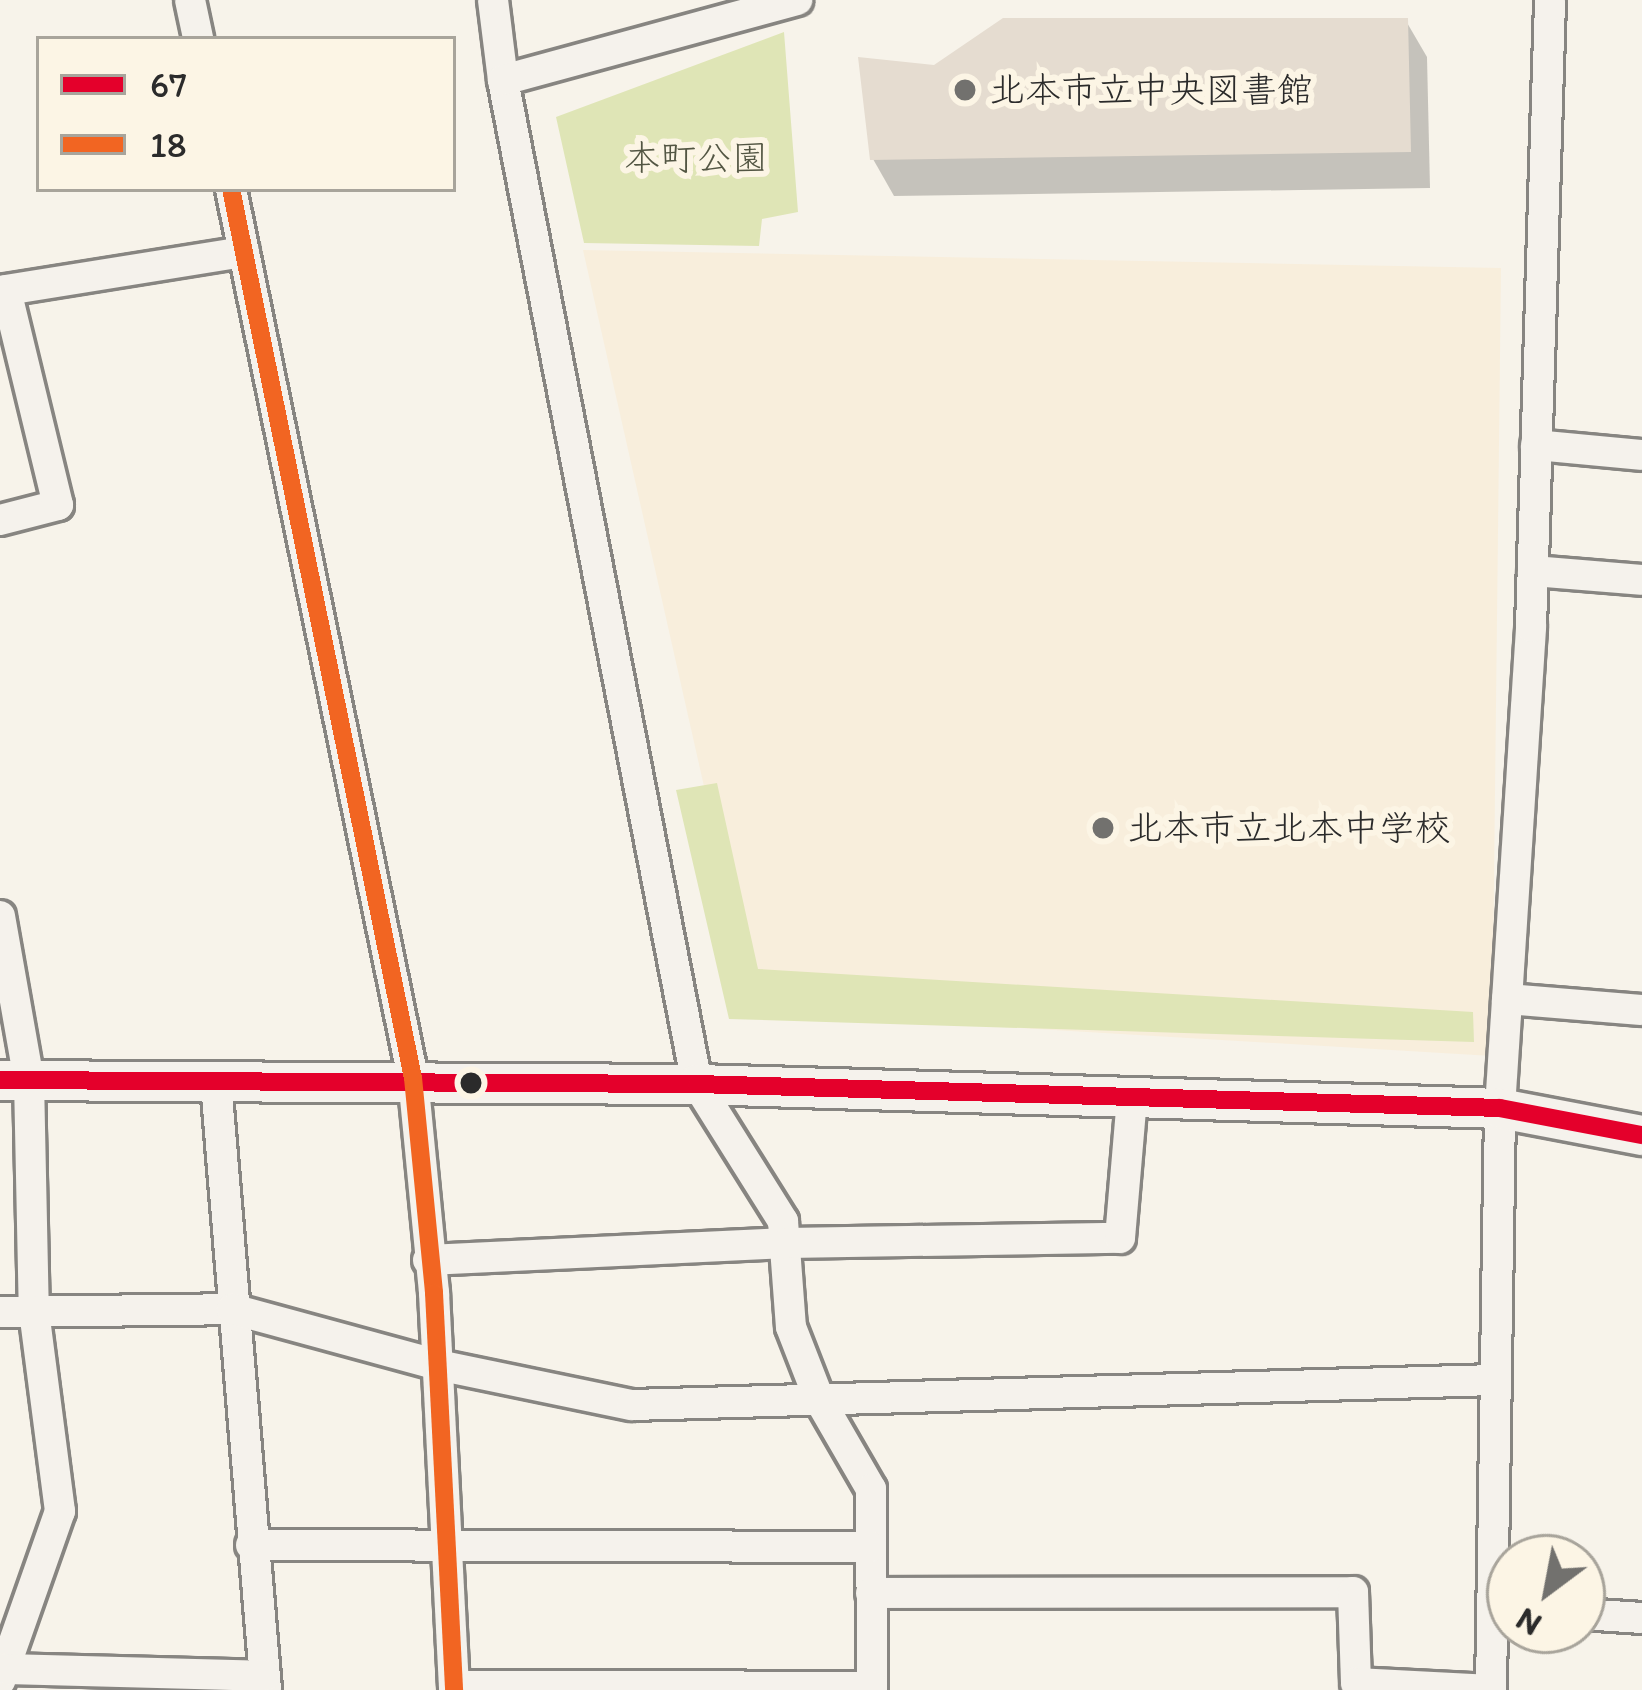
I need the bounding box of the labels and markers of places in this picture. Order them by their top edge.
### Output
place label: 北本市立中央図書館 [989,68,1313,112]
marker: 北本市立中央図書館 [952,77,978,103]
place label: 北本市立北本中学校 [1127,806,1451,850]
marker: 北本市立北本中学校 [1090,815,1116,841]
unlabelled marker [460,1072,482,1094]

